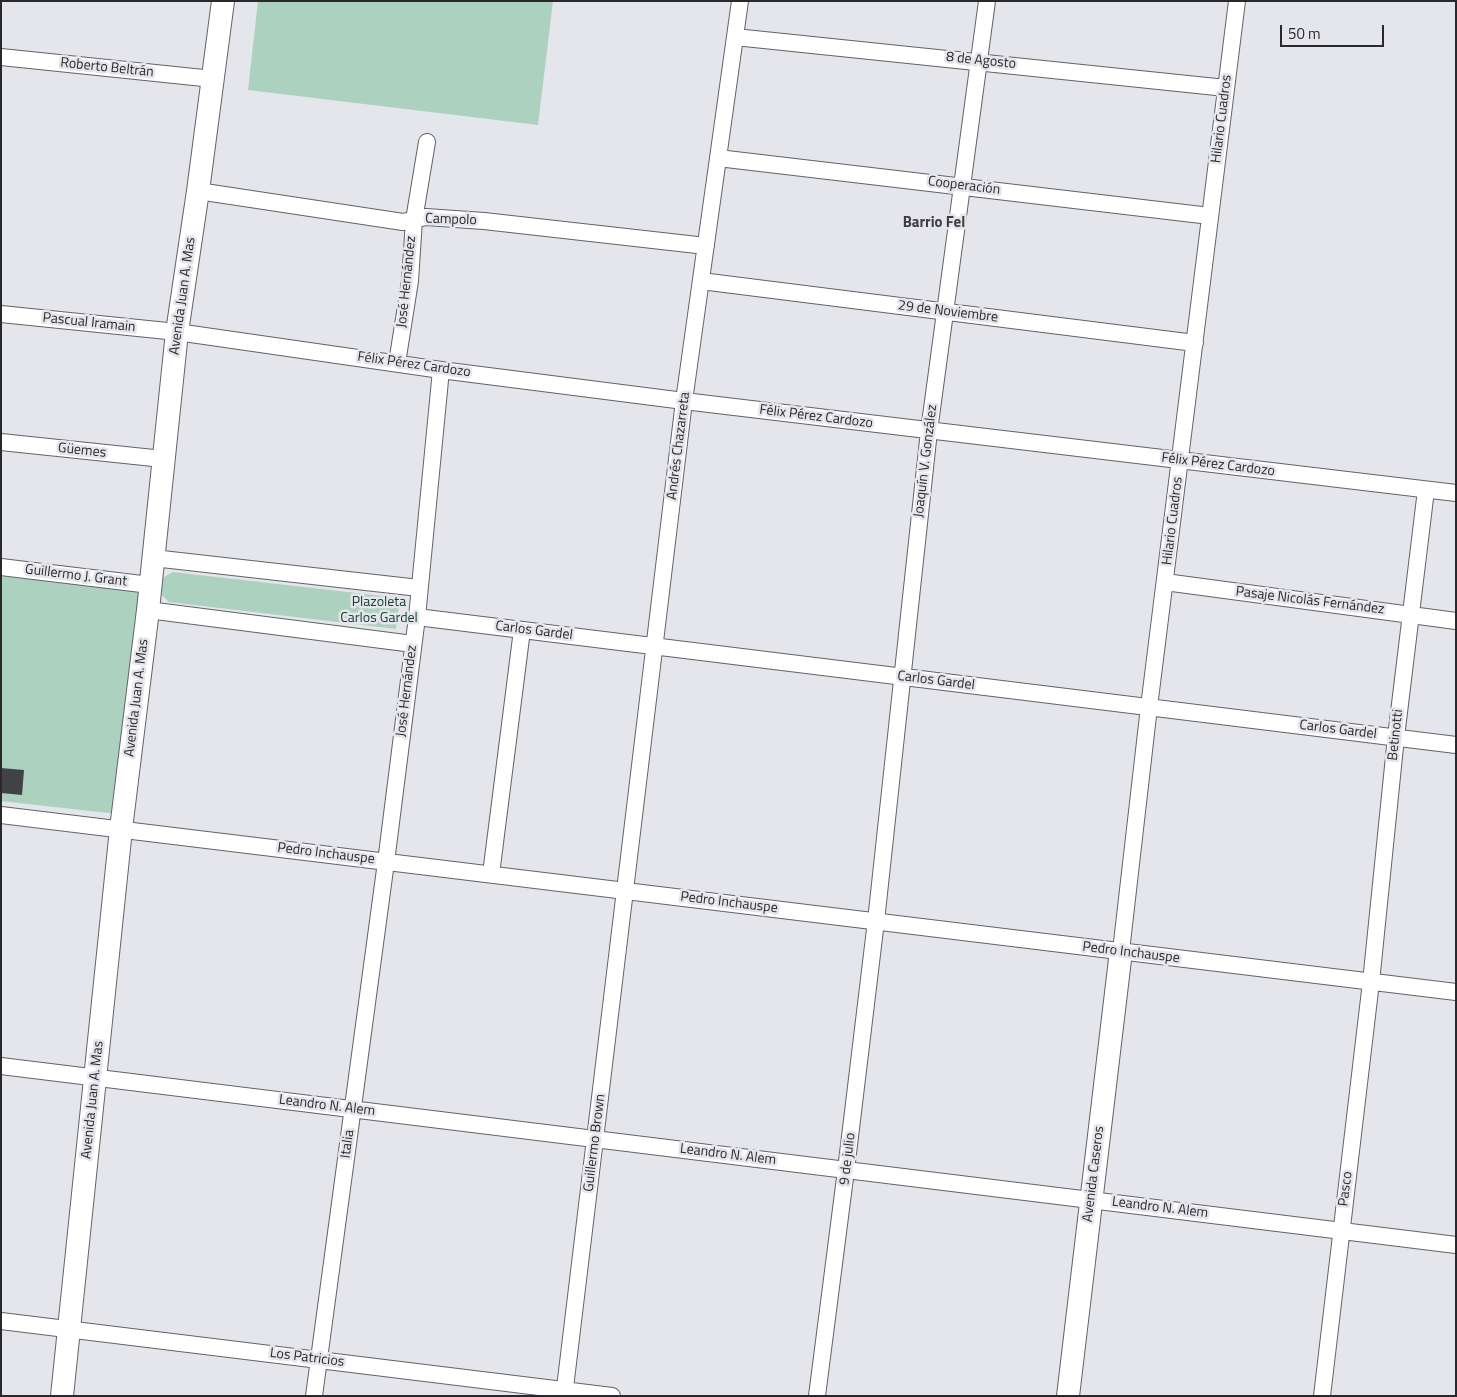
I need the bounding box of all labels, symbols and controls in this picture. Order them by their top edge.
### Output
scale bar [1282,15,1386,47]
text: 50 m [1288,22,1321,45]
street label: 8 de Agosto [945,49,1017,73]
street label: Roberto Beltrán [59,55,155,81]
street label: Hilario Cuadros [1208,74,1236,164]
street label: Cooperación [927,173,1001,199]
street label: Campolo [425,211,477,229]
district label: Barrio Fel [903,214,965,232]
street label: José Hernández [394,235,420,329]
street label: Avenida Juan A. Mas [166,236,200,356]
street label: 29 de Noviembre [897,298,999,326]
street label: Pascual Iramain [42,310,136,336]
street label: Félix Pérez Cardozo [356,349,472,381]
street label: Andrés Chazarreta [664,391,694,501]
street label: Félix Pérez Cardozo [758,402,874,432]
street label: Joaquín V. González [911,403,941,519]
street label: Güemes [57,440,107,462]
street label: Félix Pérez Cardozo [1160,450,1276,480]
street label: Hilario Cuadros [1159,476,1187,566]
street label: Guillermo J. Grant [24,561,128,591]
street label: Pasaje Nicolás Fernández [1235,584,1385,618]
park label: Plazoleta Carlos Gardel [340,595,418,628]
street label: Carlos Gardel [494,618,574,644]
street label: Avenida Juan A. Mas [121,638,153,758]
street label: José Hernández [393,644,421,738]
street label: Carlos Gardel [896,668,976,694]
street label: Betinotti [1385,709,1407,761]
street label: Carlos Gardel [1298,717,1378,743]
street label: Pedro Inchauspe [276,840,376,868]
street label: Pedro Inchauspe [679,889,779,917]
street label: Pedro Inchauspe [1081,939,1181,967]
street label: Avenida Juan A. Mas [78,1040,108,1160]
street label: Leandro N. Alem [278,1092,376,1120]
street label: Guillermo Brown [581,1093,609,1193]
street label: Avenida Caseros [1080,1125,1108,1223]
street label: Italia [338,1129,358,1159]
street label: 9 de julio [836,1132,860,1186]
street label: Leandro N. Alem [679,1141,777,1169]
street label: Pasco [1336,1171,1356,1207]
street label: Leandro N. Alem [1111,1194,1209,1222]
street label: Los Patricios [269,1345,345,1371]

